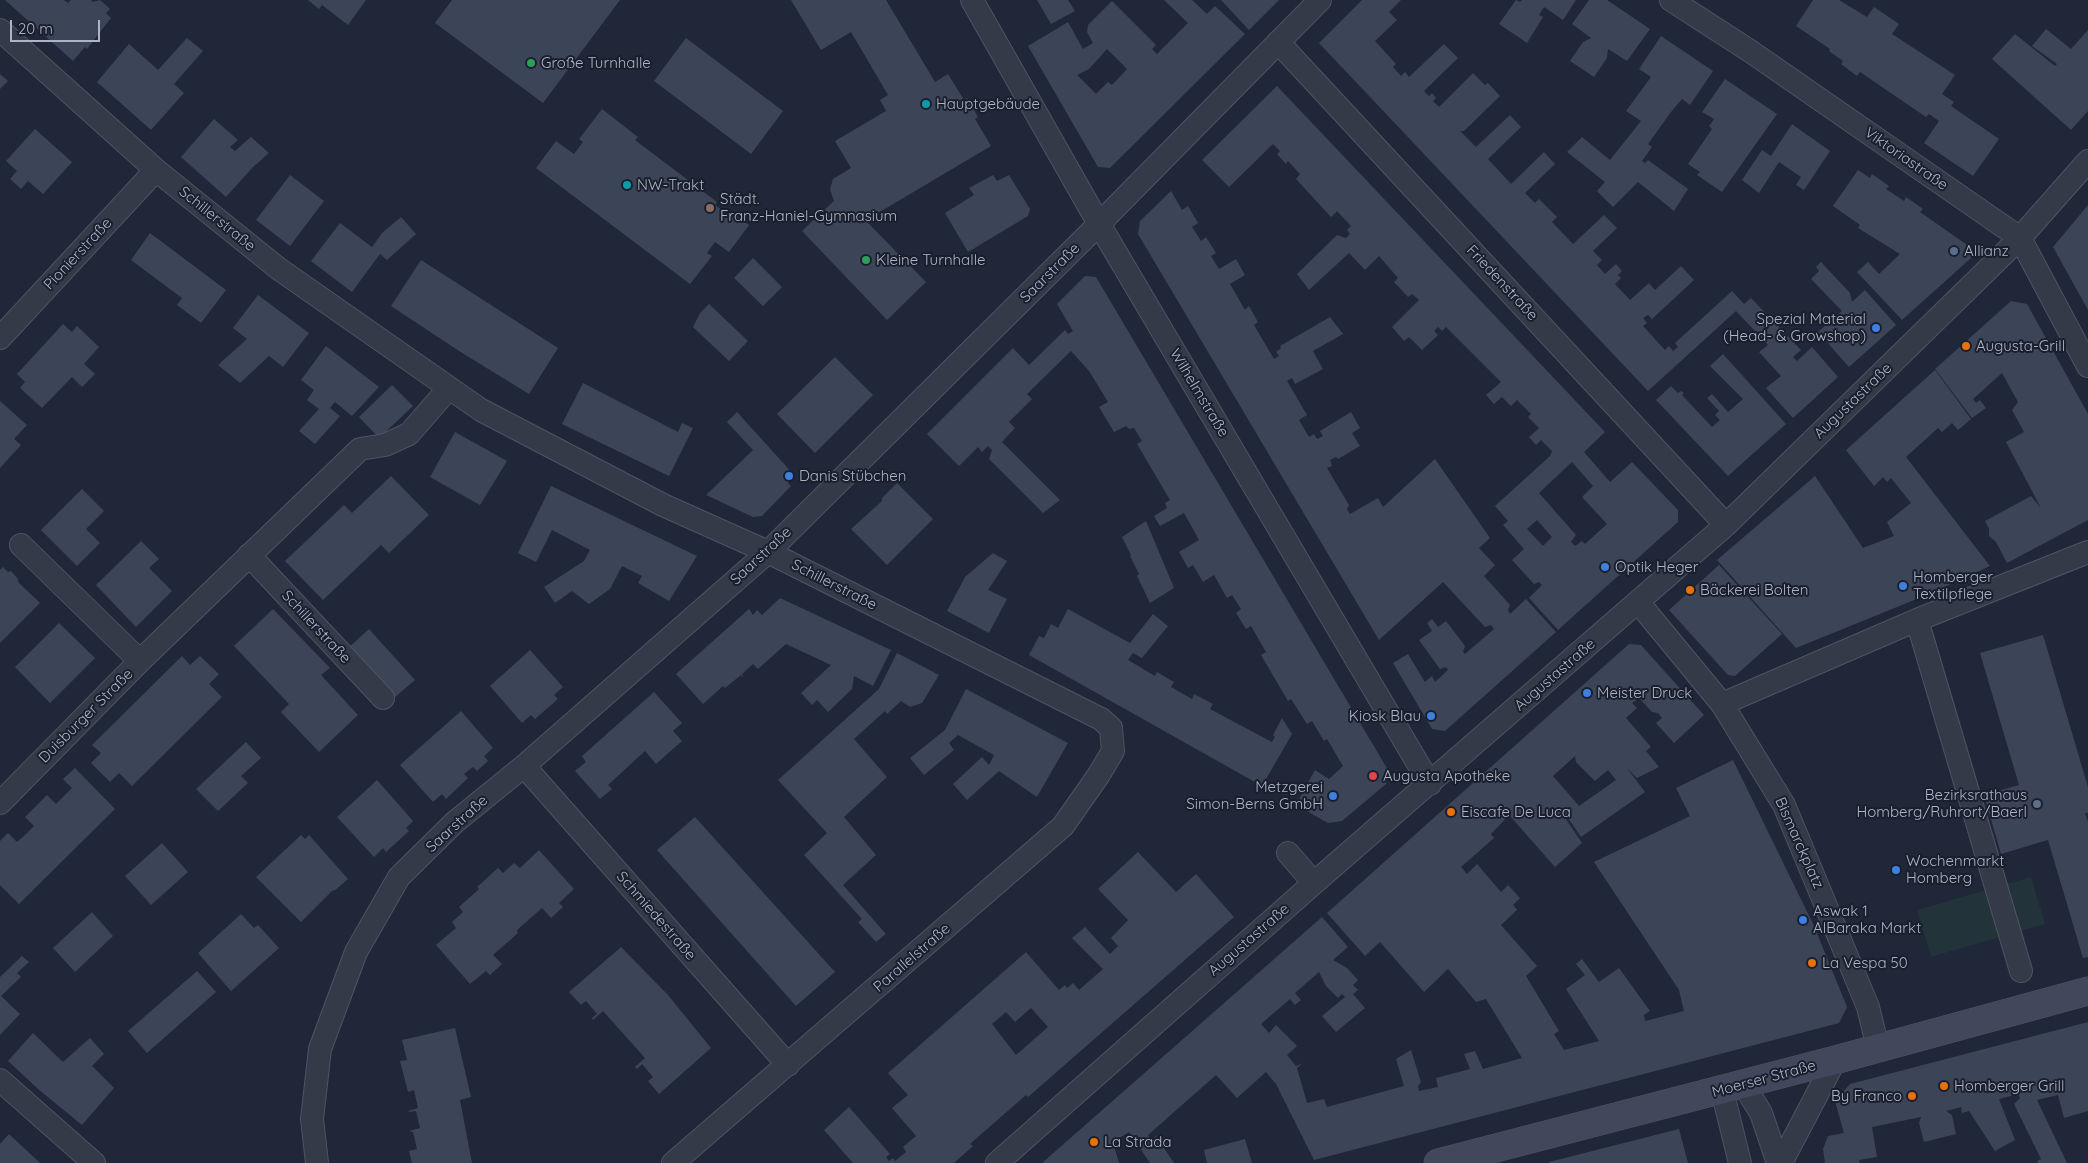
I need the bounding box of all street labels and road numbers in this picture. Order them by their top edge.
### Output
street label: Viktoriastraße [1861,124,1951,194]
street label: Schillerstraße [175,183,259,255]
street label: Pionierstraße [40,214,116,294]
street label: Saarstraße [1016,239,1084,307]
street label: Friedenstraße [1463,242,1541,324]
street label: Wilhelmstraße [1166,346,1232,440]
street label: Augustastraße [1810,359,1896,443]
street label: Saarstraße [727,523,795,589]
street label: Schillerstraße [788,556,880,614]
street label: Schillerstraße [278,587,354,667]
street label: Augustastraße [1511,635,1599,715]
street label: Duisburger Straße [35,665,137,767]
street label: Saarstraße [422,792,492,856]
street label: Bismarckplatz [1771,795,1827,891]
street label: Schmiedestraße [612,868,700,964]
street label: Augustastraße [1205,900,1293,980]
street label: Parallelstraße [870,920,954,996]
street label: Moerser Straße [1710,1056,1818,1102]

